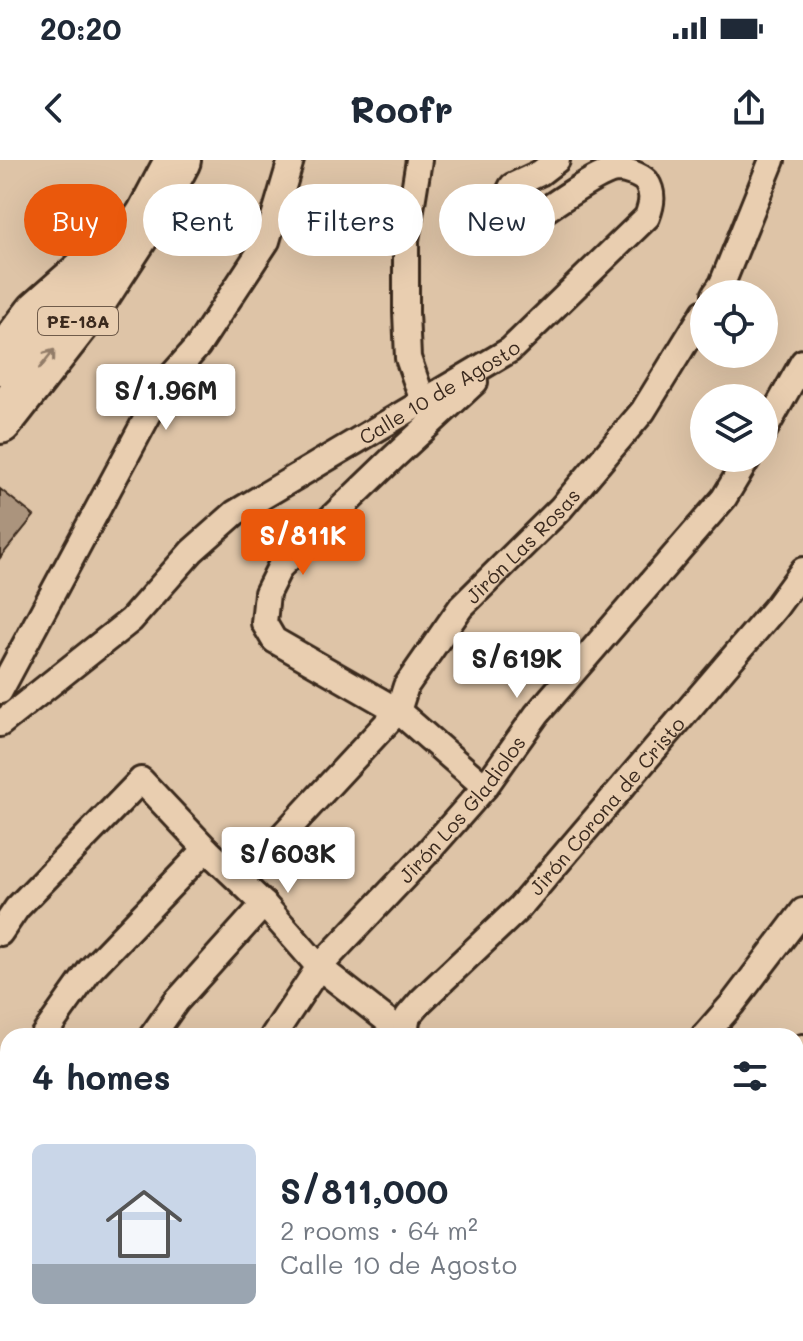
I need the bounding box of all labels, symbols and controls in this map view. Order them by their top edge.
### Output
text: 20:20 [40,8,122,48]
text: Roofr [350,85,453,132]
icon: back [32,86,76,130]
icon: share [727,86,771,130]
chip: Buy [24,184,127,256]
chip: Rent [143,184,262,256]
chip: Filters [278,184,423,256]
chip: New [439,184,555,256]
map controls [690,280,778,472]
button: locate [690,280,778,368]
road number: PE-18A [38,307,118,335]
street label: Calle 10 de Agosto [354,334,525,450]
one-way arrow [39,349,56,370]
pin: S/1.96M [92,364,240,432]
text: S/1.96M [114,373,218,407]
button: layers [690,384,778,472]
street label: Jirón Las Rosas [459,483,585,609]
pin: S/811K [238,509,368,577]
text: S/811K [259,518,347,552]
pin: S/619K [452,632,582,700]
text: S/619K [471,641,563,675]
street label: Jirón Corona de Cristo [523,711,690,900]
street label: Jirón Los Gladiolos [393,730,531,888]
pin: S/603K [223,827,353,895]
text: S/603K [240,836,336,870]
text: 4 homes [32,1054,171,1099]
icon: filters [728,1054,772,1098]
text: S/811,000 [280,1168,448,1213]
icon: home [96,1176,192,1272]
text: 2 rooms · 64 m² [280,1213,478,1247]
text: Calle 10 de Agosto [280,1247,517,1281]

